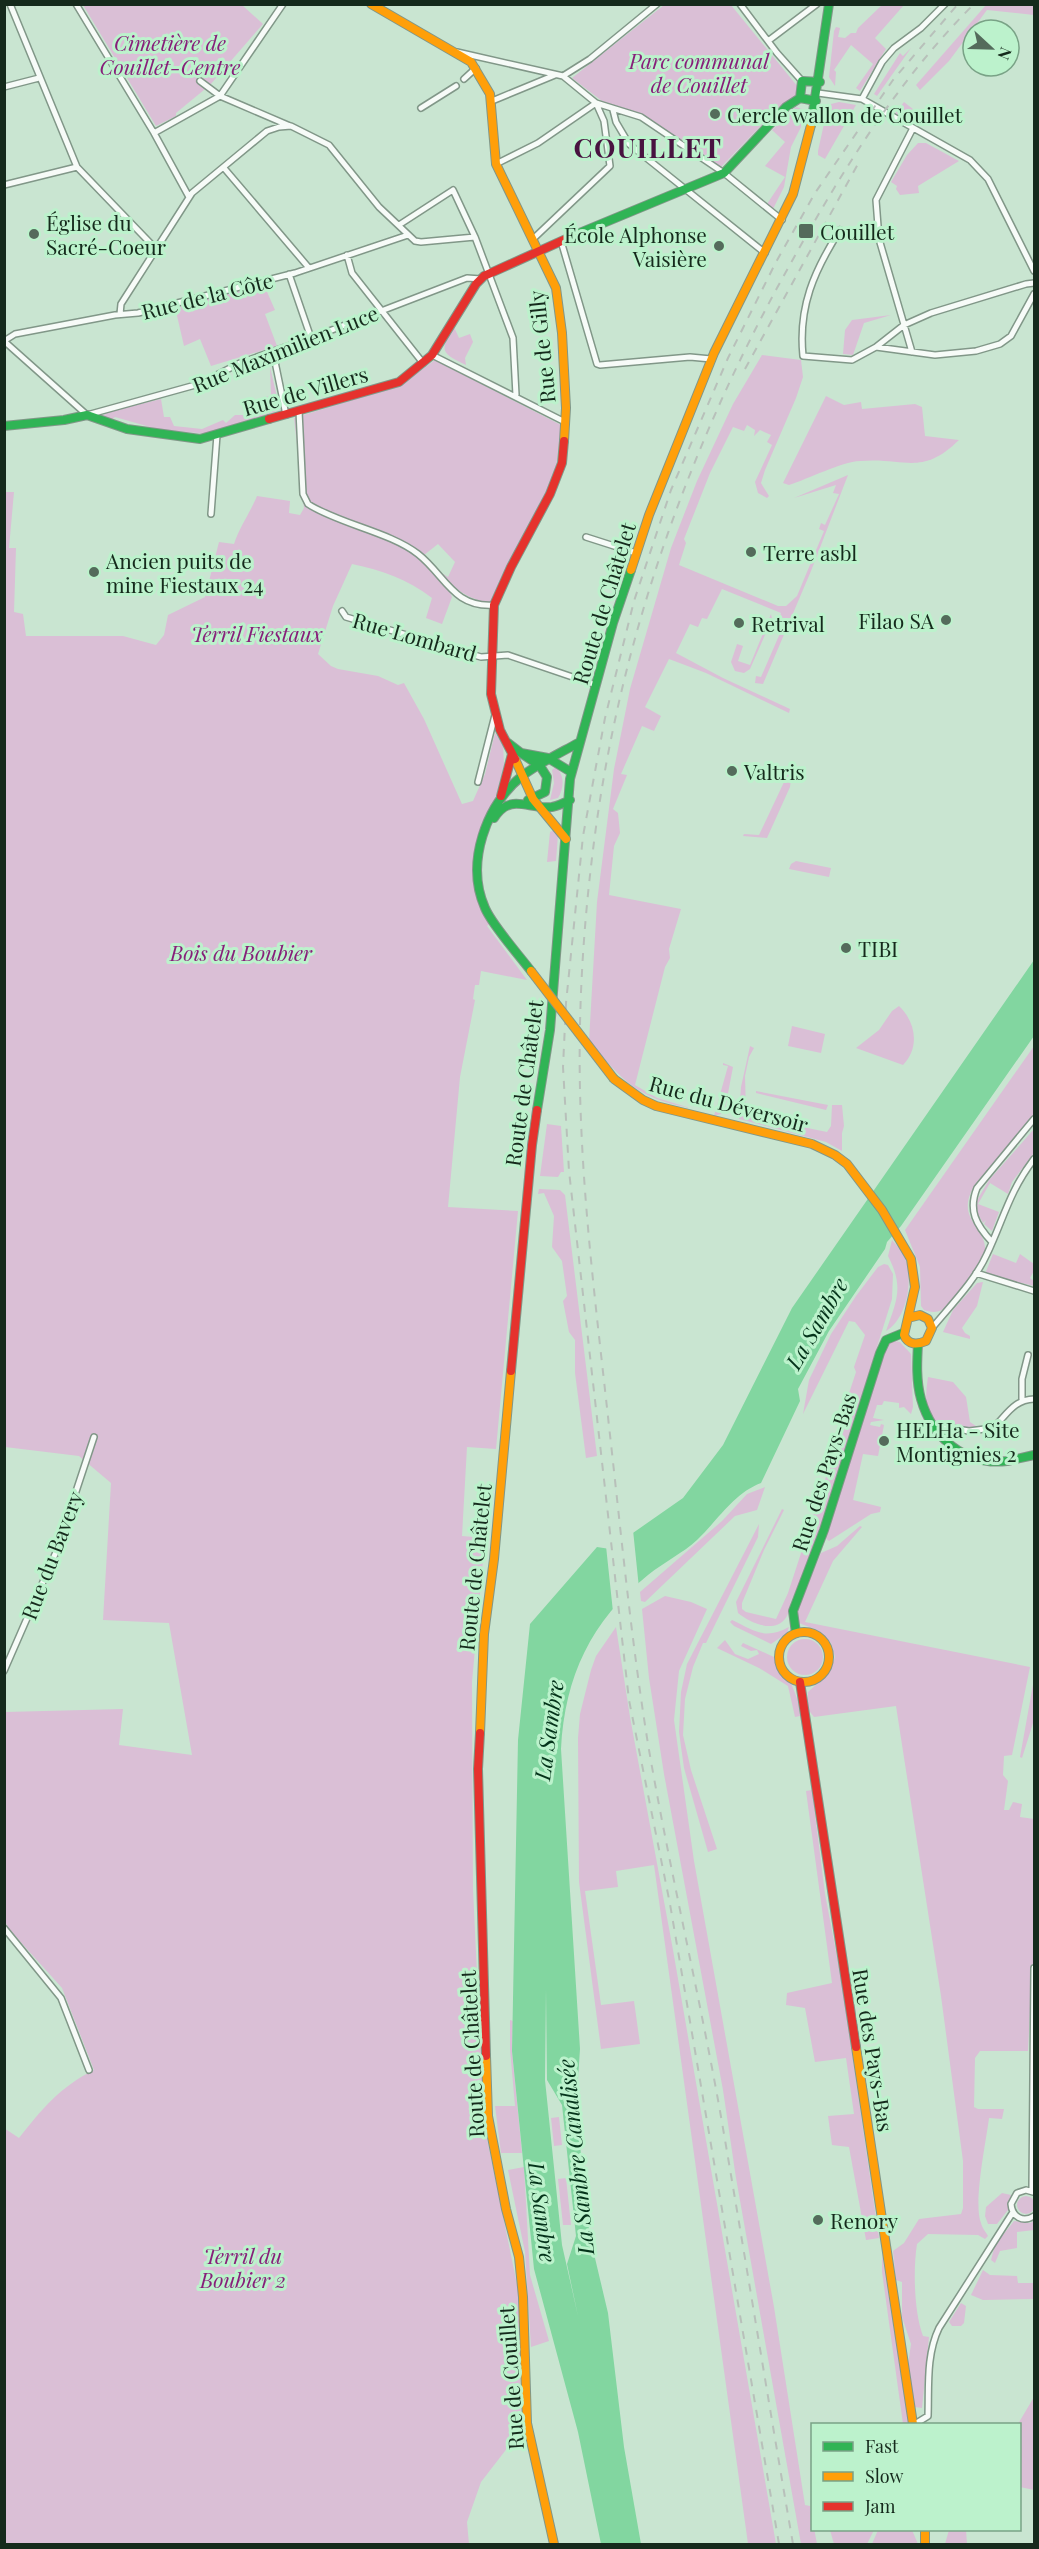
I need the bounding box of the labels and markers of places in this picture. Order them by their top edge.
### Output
place label: Cercle wallon de Couillet [727,100,963,128]
marker: Cercle wallon de Couillet [708,107,722,121]
place label: Église du Sacré-Coeur [46,208,167,260]
place label: Couillet [820,217,895,245]
place label: École Alphonse Vaisière [564,220,707,272]
marker: Couillet [797,222,815,240]
marker: Église du Sacré-Coeur [27,227,41,241]
marker: École Alphonse Vaisière [712,239,726,253]
place label: Terre asbl [763,538,857,566]
marker: Terre asbl [744,545,758,559]
place label: Ancien puits de mine Fiestaux 24 [105,546,264,598]
marker: Ancien puits de mine Fiestaux 24 [87,565,101,579]
place label: Filao SA [858,606,935,634]
place label: Retrival [751,609,825,637]
marker: Filao SA [939,613,953,627]
marker: Retrival [732,616,746,630]
place label: Valtris [743,757,805,785]
marker: Valtris [725,764,739,778]
place label: TIBI [858,934,898,962]
marker: TIBI [839,941,853,955]
place label: HELHa - Site Montignies 2 [896,1415,1020,1467]
marker: HELHa - Site Montignies 2 [877,1434,891,1448]
place label: Renory [830,2206,899,2234]
marker: Renory [811,2213,825,2227]

